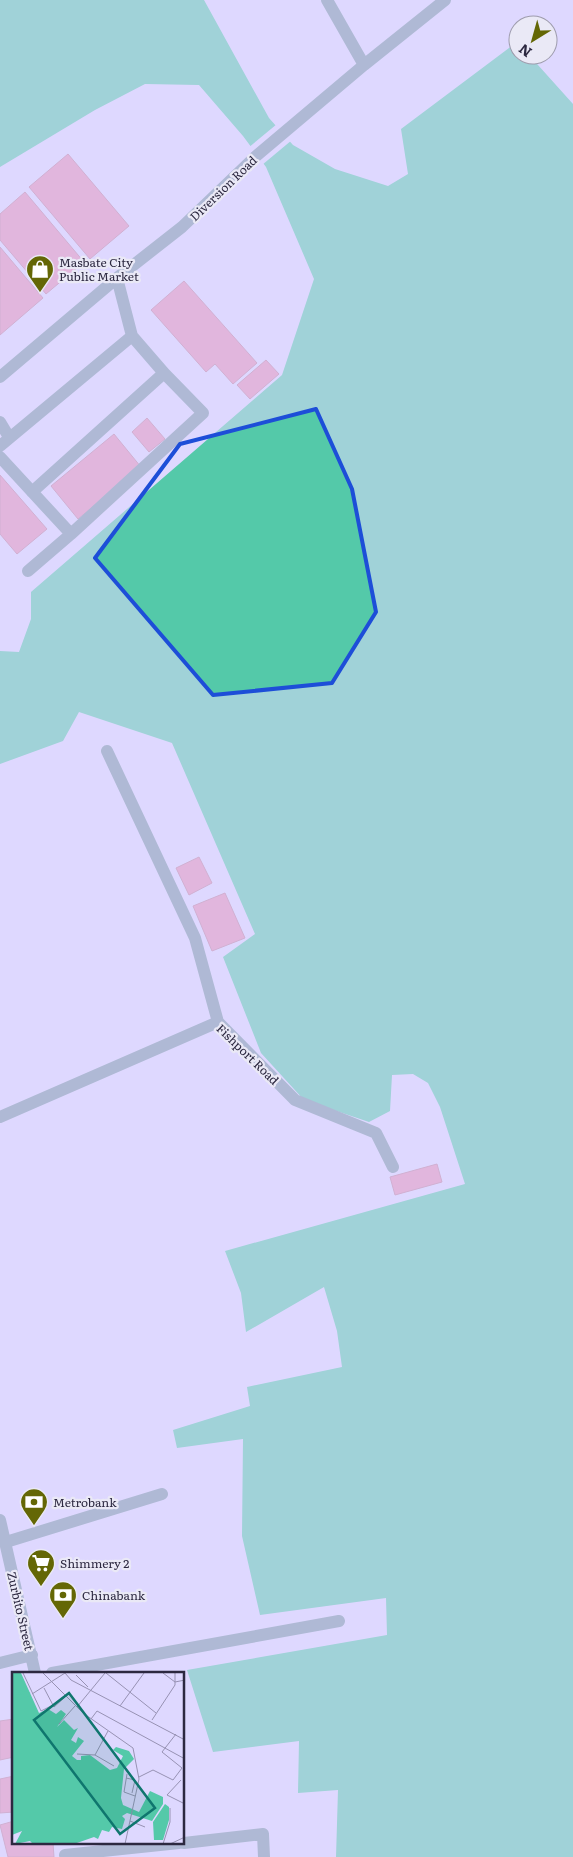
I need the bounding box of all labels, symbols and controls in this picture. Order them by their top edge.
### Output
north arrow [508,15,558,65]
text: N [514,40,535,63]
street label: Diversion Road [185,151,261,225]
place label: Masbate City Public Market [59,253,139,285]
shop icon: Masbate City Public Market [25,254,55,293]
street label: Fishport Road [213,1019,284,1089]
bank icon: Metrobank [19,1487,49,1526]
place label: Metrobank [53,1493,117,1511]
supermarket icon: Shimmery 2 [26,1548,56,1587]
place label: Shimmery 2 [60,1554,129,1572]
street label: Zurbito Street [3,1570,39,1652]
bank icon: Chinabank [48,1580,78,1619]
place label: Chinabank [82,1586,146,1604]
inset map [12,1672,185,1844]

